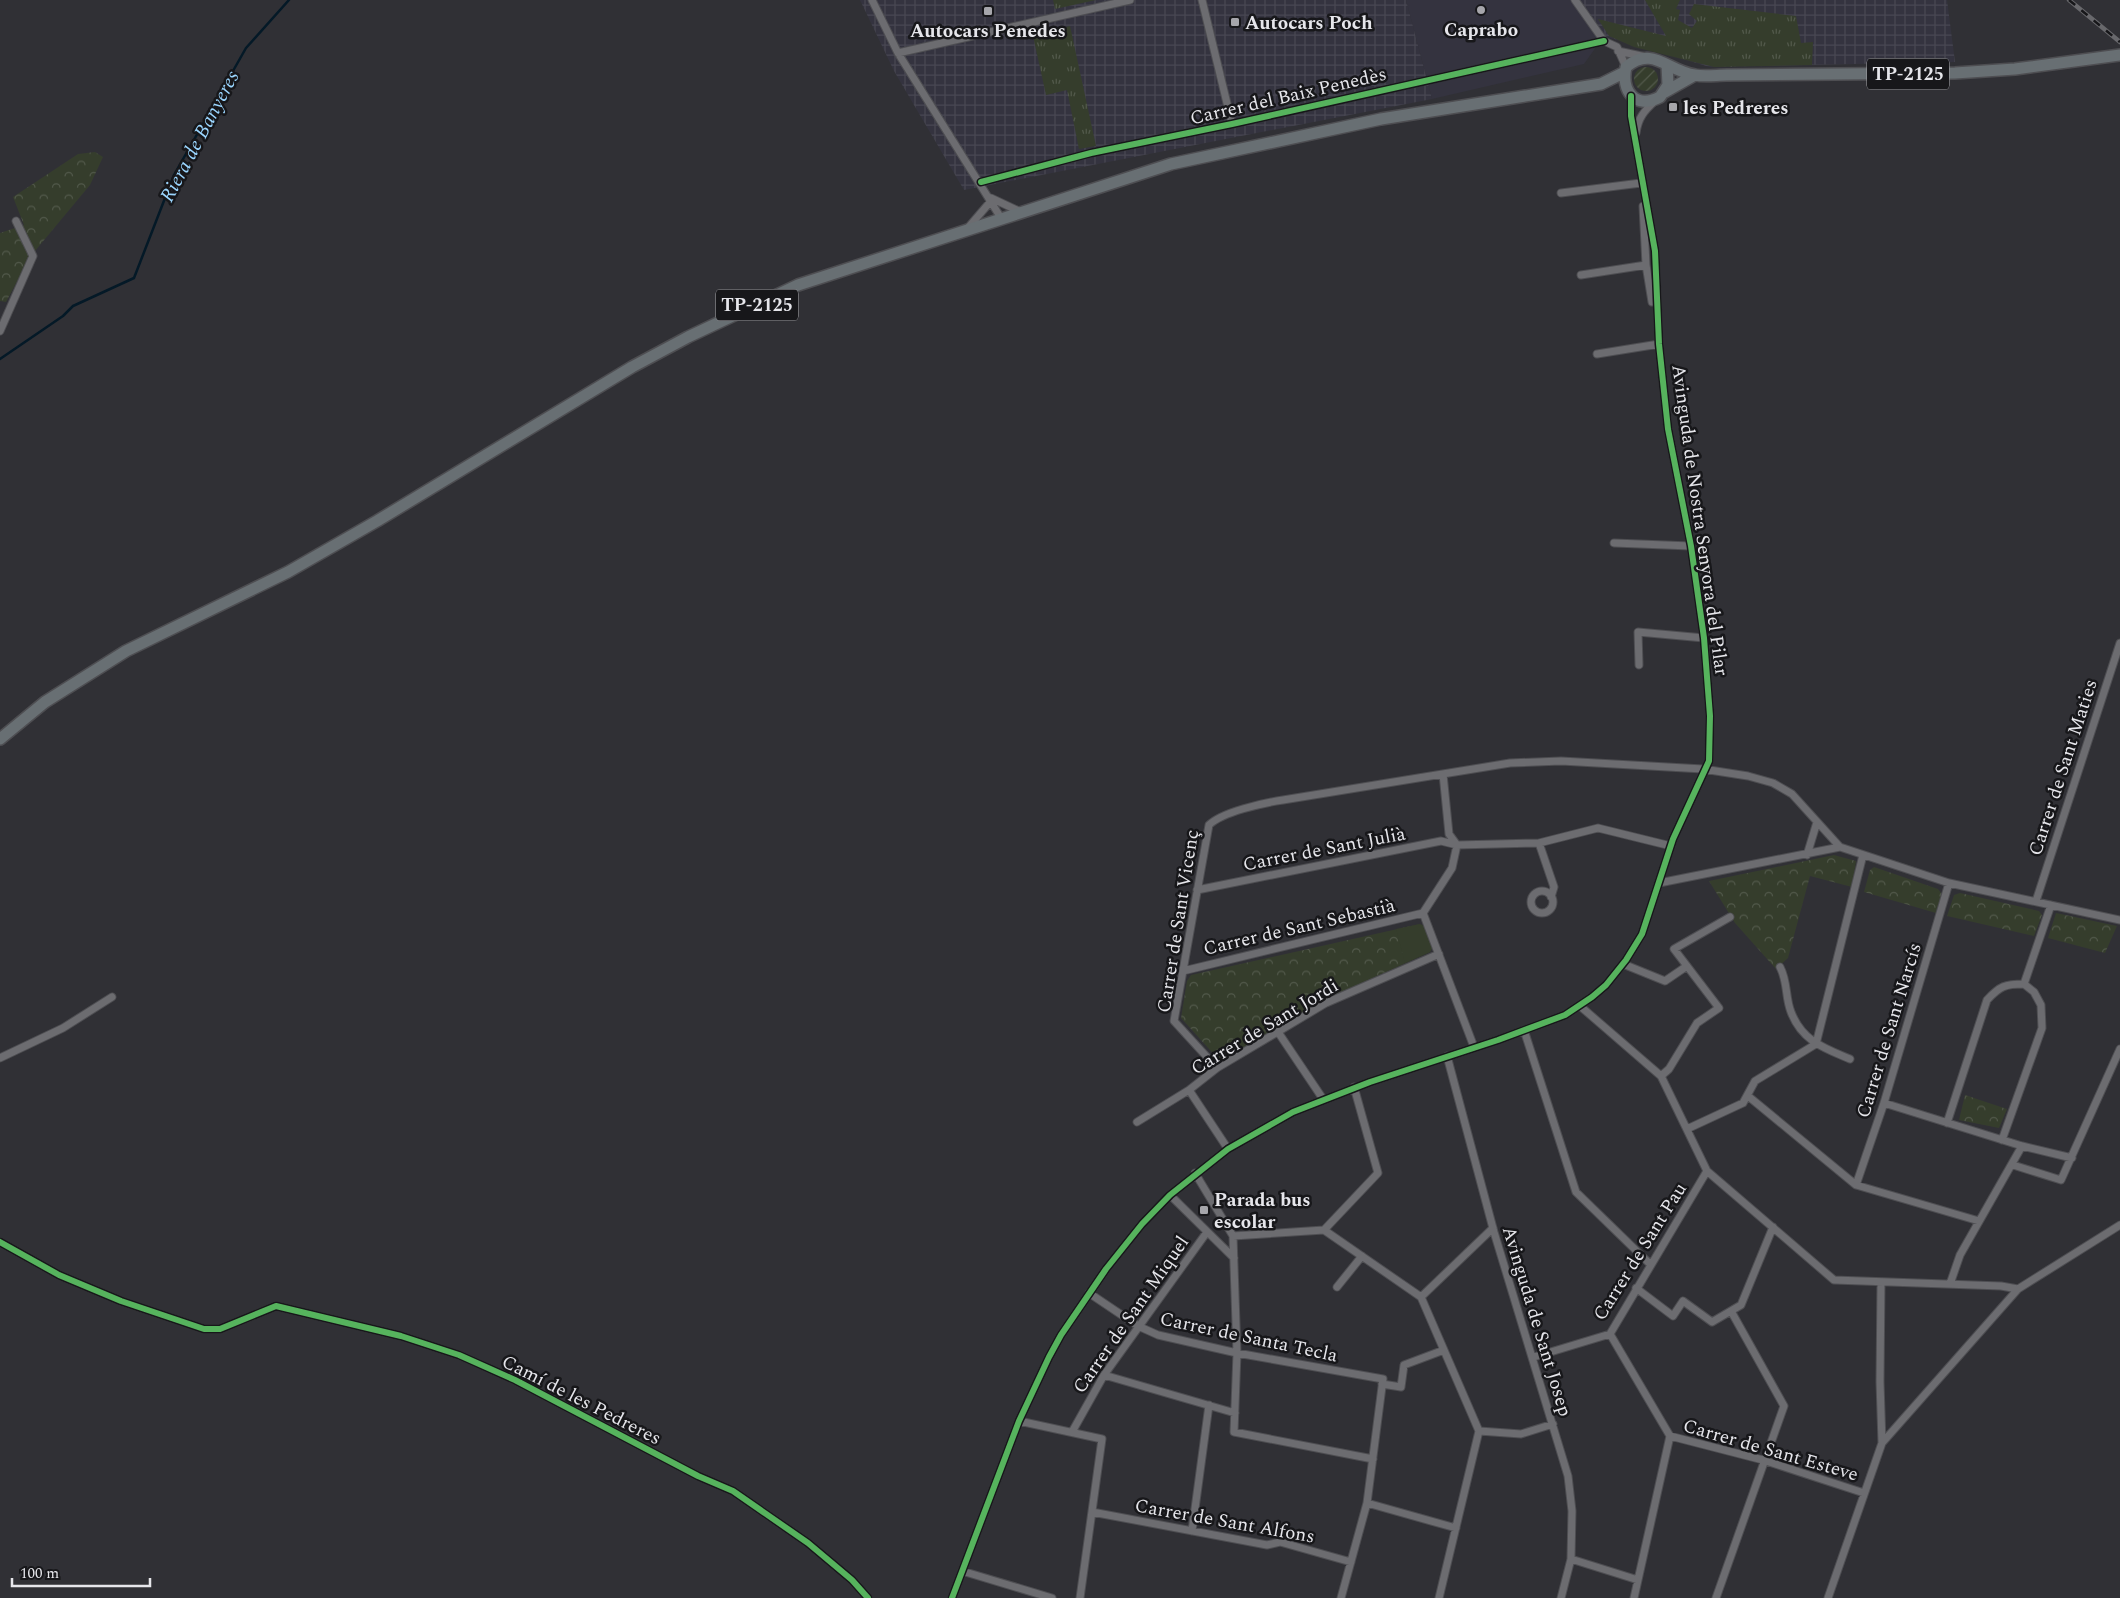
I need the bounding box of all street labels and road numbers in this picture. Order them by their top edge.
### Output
road number: TP-2125 [1867,59,1949,90]
street label: Carrer del Baix Penedès [1187,60,1390,133]
road number: TP-2125 [716,290,798,320]
street label: Avinguda de Nostra Senyora del Pilar [1663,363,1736,678]
street label: Carrer de Sant Maties [2021,675,2106,860]
street label: Carrer de Sant Julià [1240,819,1409,879]
street label: Carrer de Sant Vicenç [1150,828,1207,1015]
street label: Carrer de Sant Sebastià [1200,891,1399,964]
street label: Carrer de Sant Narcís [1849,939,1930,1122]
street label: Carrer de Sant Jordi [1185,972,1344,1083]
street label: Carrer de Sant Pau [1586,1177,1695,1327]
street label: Avinguda de Sant Josep [1494,1223,1579,1420]
street label: Carrer de Sant Miquel [1066,1230,1197,1400]
street label: Carrer de Santa Tecla [1157,1304,1341,1371]
street label: Camí de les Pedreres [497,1348,666,1453]
street label: Carrer de Sant Esteve [1680,1412,1862,1489]
street label: Carrer de Sant Alfons [1133,1491,1317,1552]

